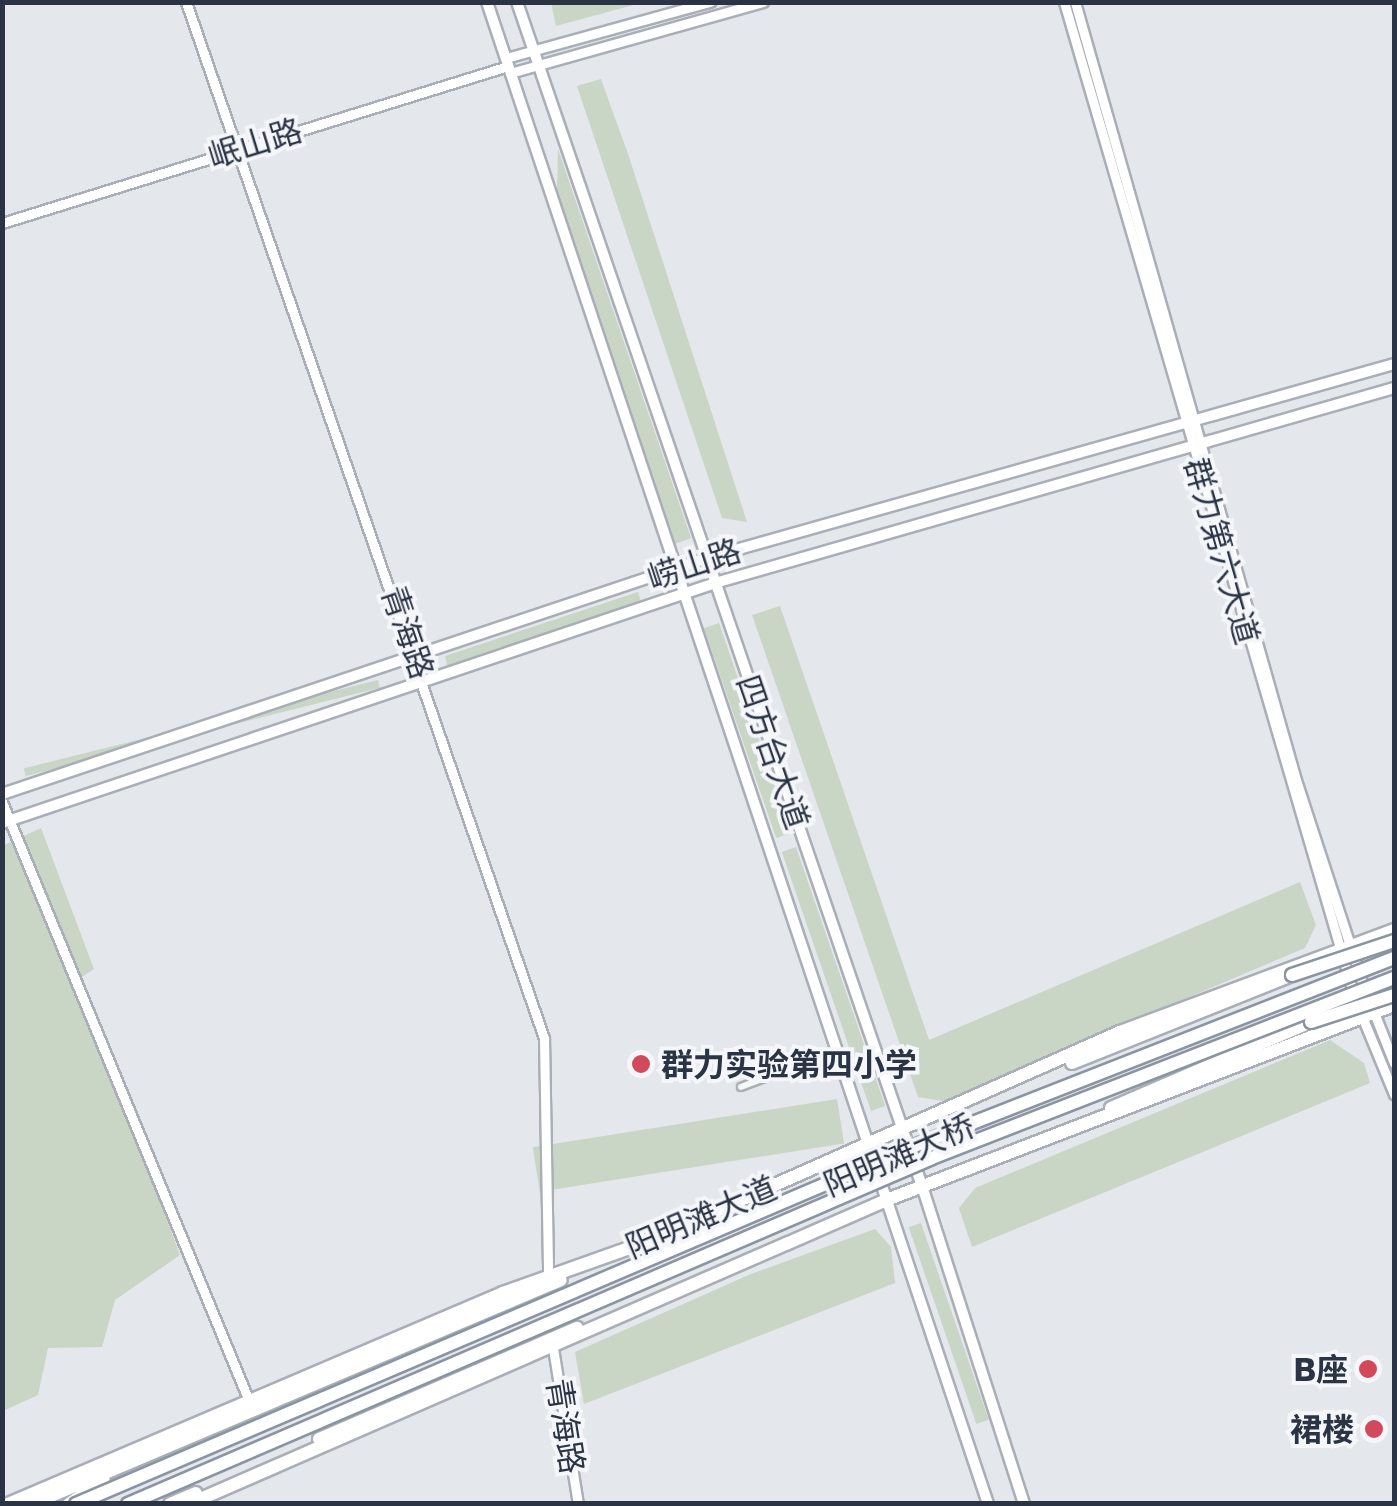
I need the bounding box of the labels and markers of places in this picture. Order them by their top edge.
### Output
place label: 群力实验第四小学 [661,1045,917,1083]
marker: 群力实验第四小学 [630,1053,652,1075]
place label: B座 [1293,1350,1348,1388]
marker: B座 [1357,1358,1379,1380]
place label: 裙楼 [1290,1410,1354,1448]
marker: 裙楼 [1363,1418,1385,1440]

